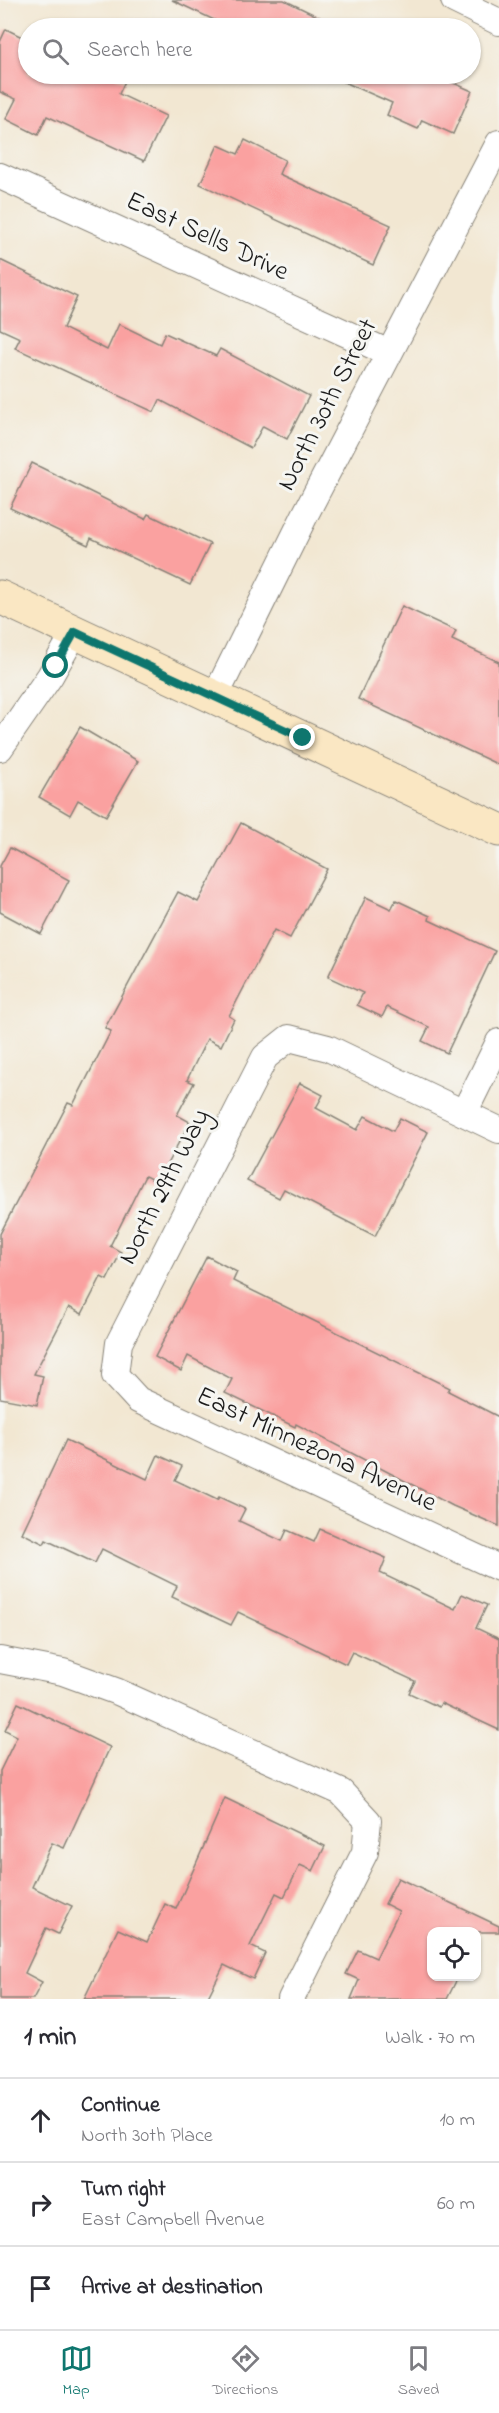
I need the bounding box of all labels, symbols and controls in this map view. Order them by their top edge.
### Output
search box [18,18,481,84]
icon: search [39,35,72,68]
text: Search here [87,35,192,67]
street label: East Sells Drive [119,182,296,292]
street label: North 30th Street [268,312,388,498]
route start [42,652,68,678]
route end [289,724,315,750]
street label: North 29th Way [109,1102,221,1272]
street label: East Minnezona Avenue [189,1377,443,1523]
map controls [427,1927,481,1981]
button: locate [427,1927,481,1981]
text: 1 min [24,2019,76,2057]
text: Walk · 70 m [385,2024,475,2053]
text: Continue [81,2090,160,2122]
icon: ahead [24,2104,57,2137]
text: 10 m [439,2106,475,2135]
text: North 30th Place [81,2122,213,2151]
text: Turn right [81,2174,166,2206]
icon: right [24,2188,57,2221]
text: 60 m [437,2190,475,2219]
text: East Campbell Avenue [81,2206,264,2235]
icon: arrive [24,2272,57,2305]
text: Arrive at destination [81,2272,263,2304]
tab: Map [60,2342,93,2402]
tab: Directions [212,2342,278,2402]
tab: Saved [398,2342,439,2402]

